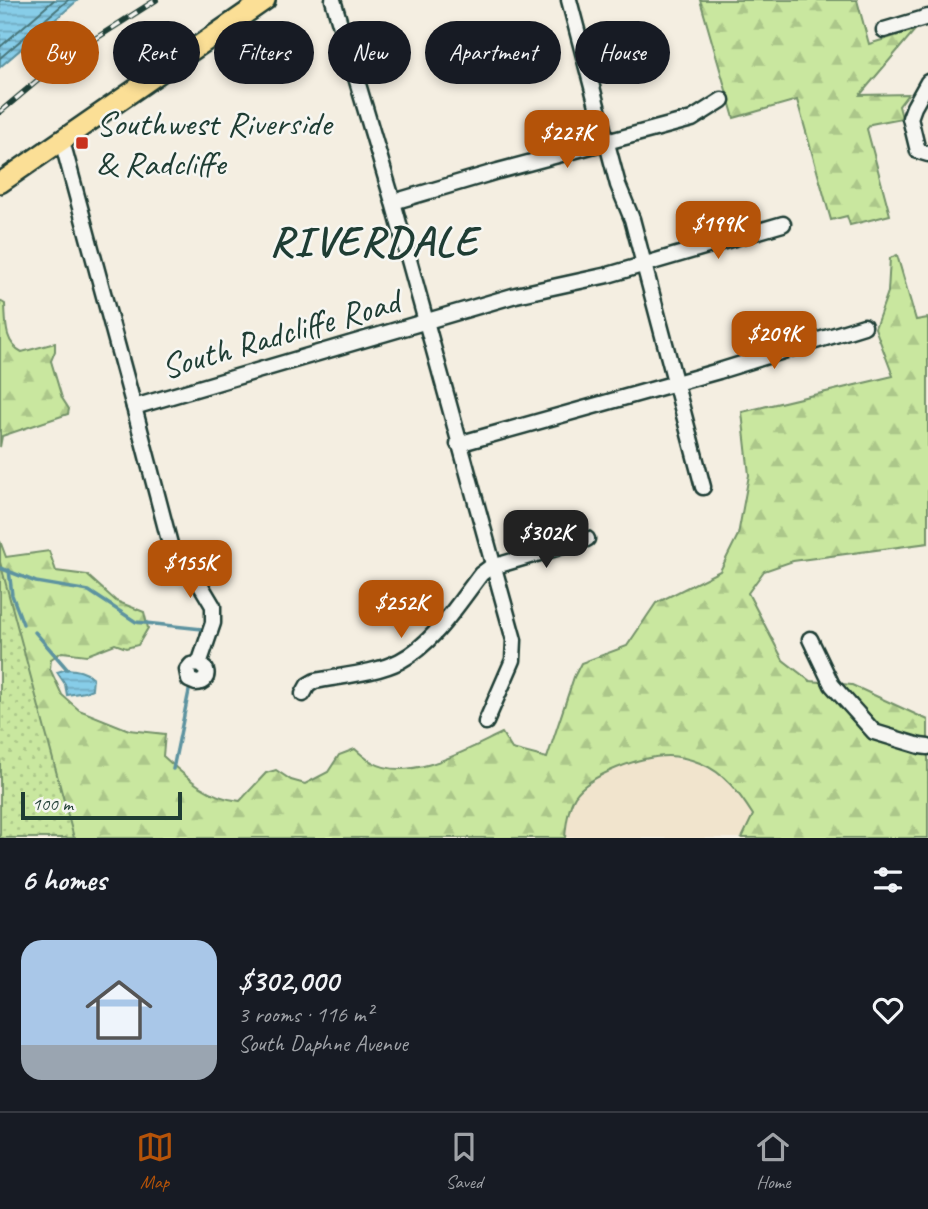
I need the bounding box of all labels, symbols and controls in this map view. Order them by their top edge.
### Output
chip: Buy [21,21,99,84]
chip: Rent [113,21,200,84]
chip: Filters [214,21,314,84]
chip: New [328,21,411,84]
chip: Apartment [425,21,561,84]
chip: House [575,21,670,84]
place label: Southwest Riverside & Radcliffe [96,101,334,186]
pin: $227K [518,110,616,170]
text: $227K [541,118,594,147]
marker: Southwest Riverside & Radcliffe [74,135,90,151]
pin: $199K [669,202,767,261]
text: $199K [692,209,744,238]
district label: RIVERDALE [269,215,482,268]
street label: South Radcliffe Road [156,277,409,389]
pin: $209K [725,312,823,371]
text: $209K [748,319,800,348]
pin: $302K [497,510,595,570]
text: $302K [519,518,573,547]
pin: $155K [141,540,239,600]
text: $155K [164,548,216,577]
pin: $252K [352,580,450,640]
text: $252K [375,588,427,617]
scale bar [21,789,182,821]
text: 100 m [32,792,73,816]
text: 6 homes [21,861,106,899]
icon: filters [869,861,907,899]
text: $302,000 [238,962,338,1000]
icon: home [77,968,161,1052]
icon: heart [869,991,907,1029]
text: 3 rooms · 116 m² [238,1000,373,1029]
text: South Daphne Avenue [238,1029,408,1058]
tab: Map [136,1128,174,1194]
tab: Saved [445,1128,483,1194]
tab: Home [754,1128,792,1194]

